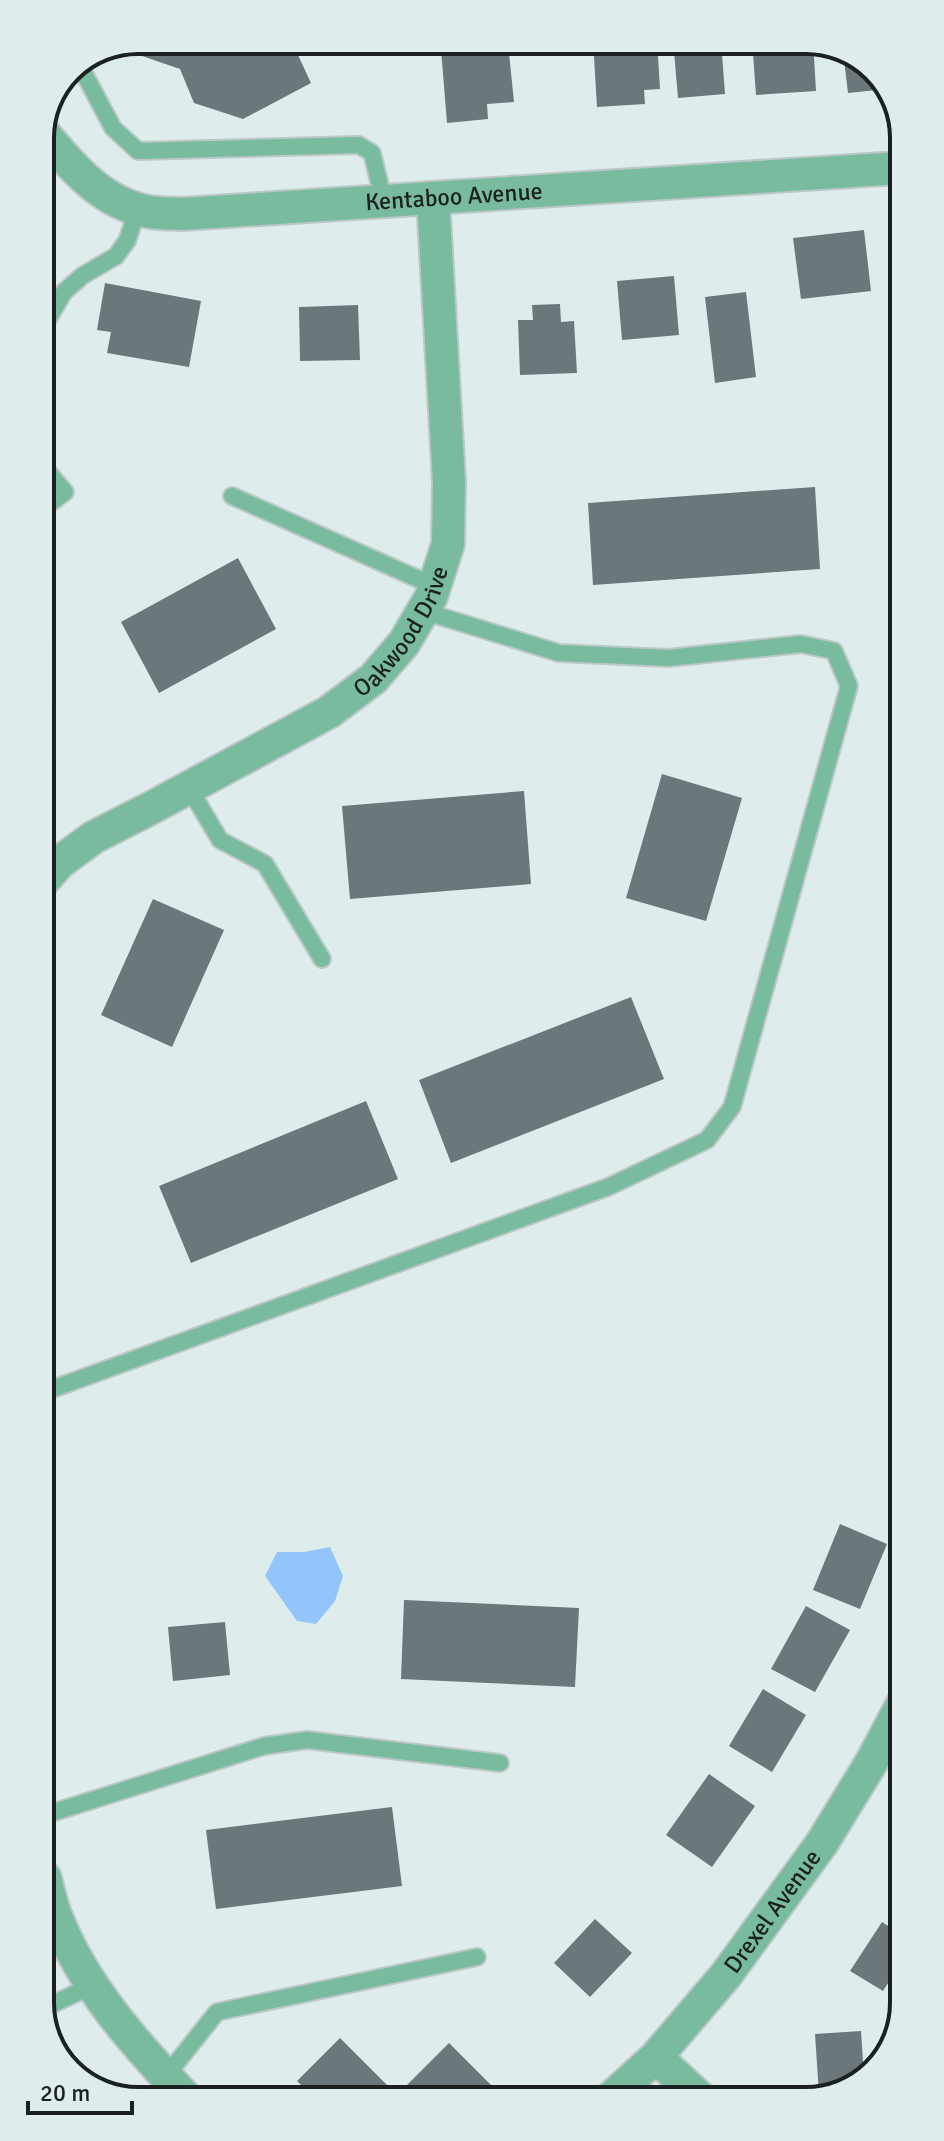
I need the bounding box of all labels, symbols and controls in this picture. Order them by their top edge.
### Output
street label: Kentaboo Avenue [364,176,543,217]
street label: Oakwood Drive [347,562,455,704]
street label: Drexel Avenue [717,1843,827,1979]
scale bar [28,2065,132,2115]
text: 20 m [40,2078,90,2108]

